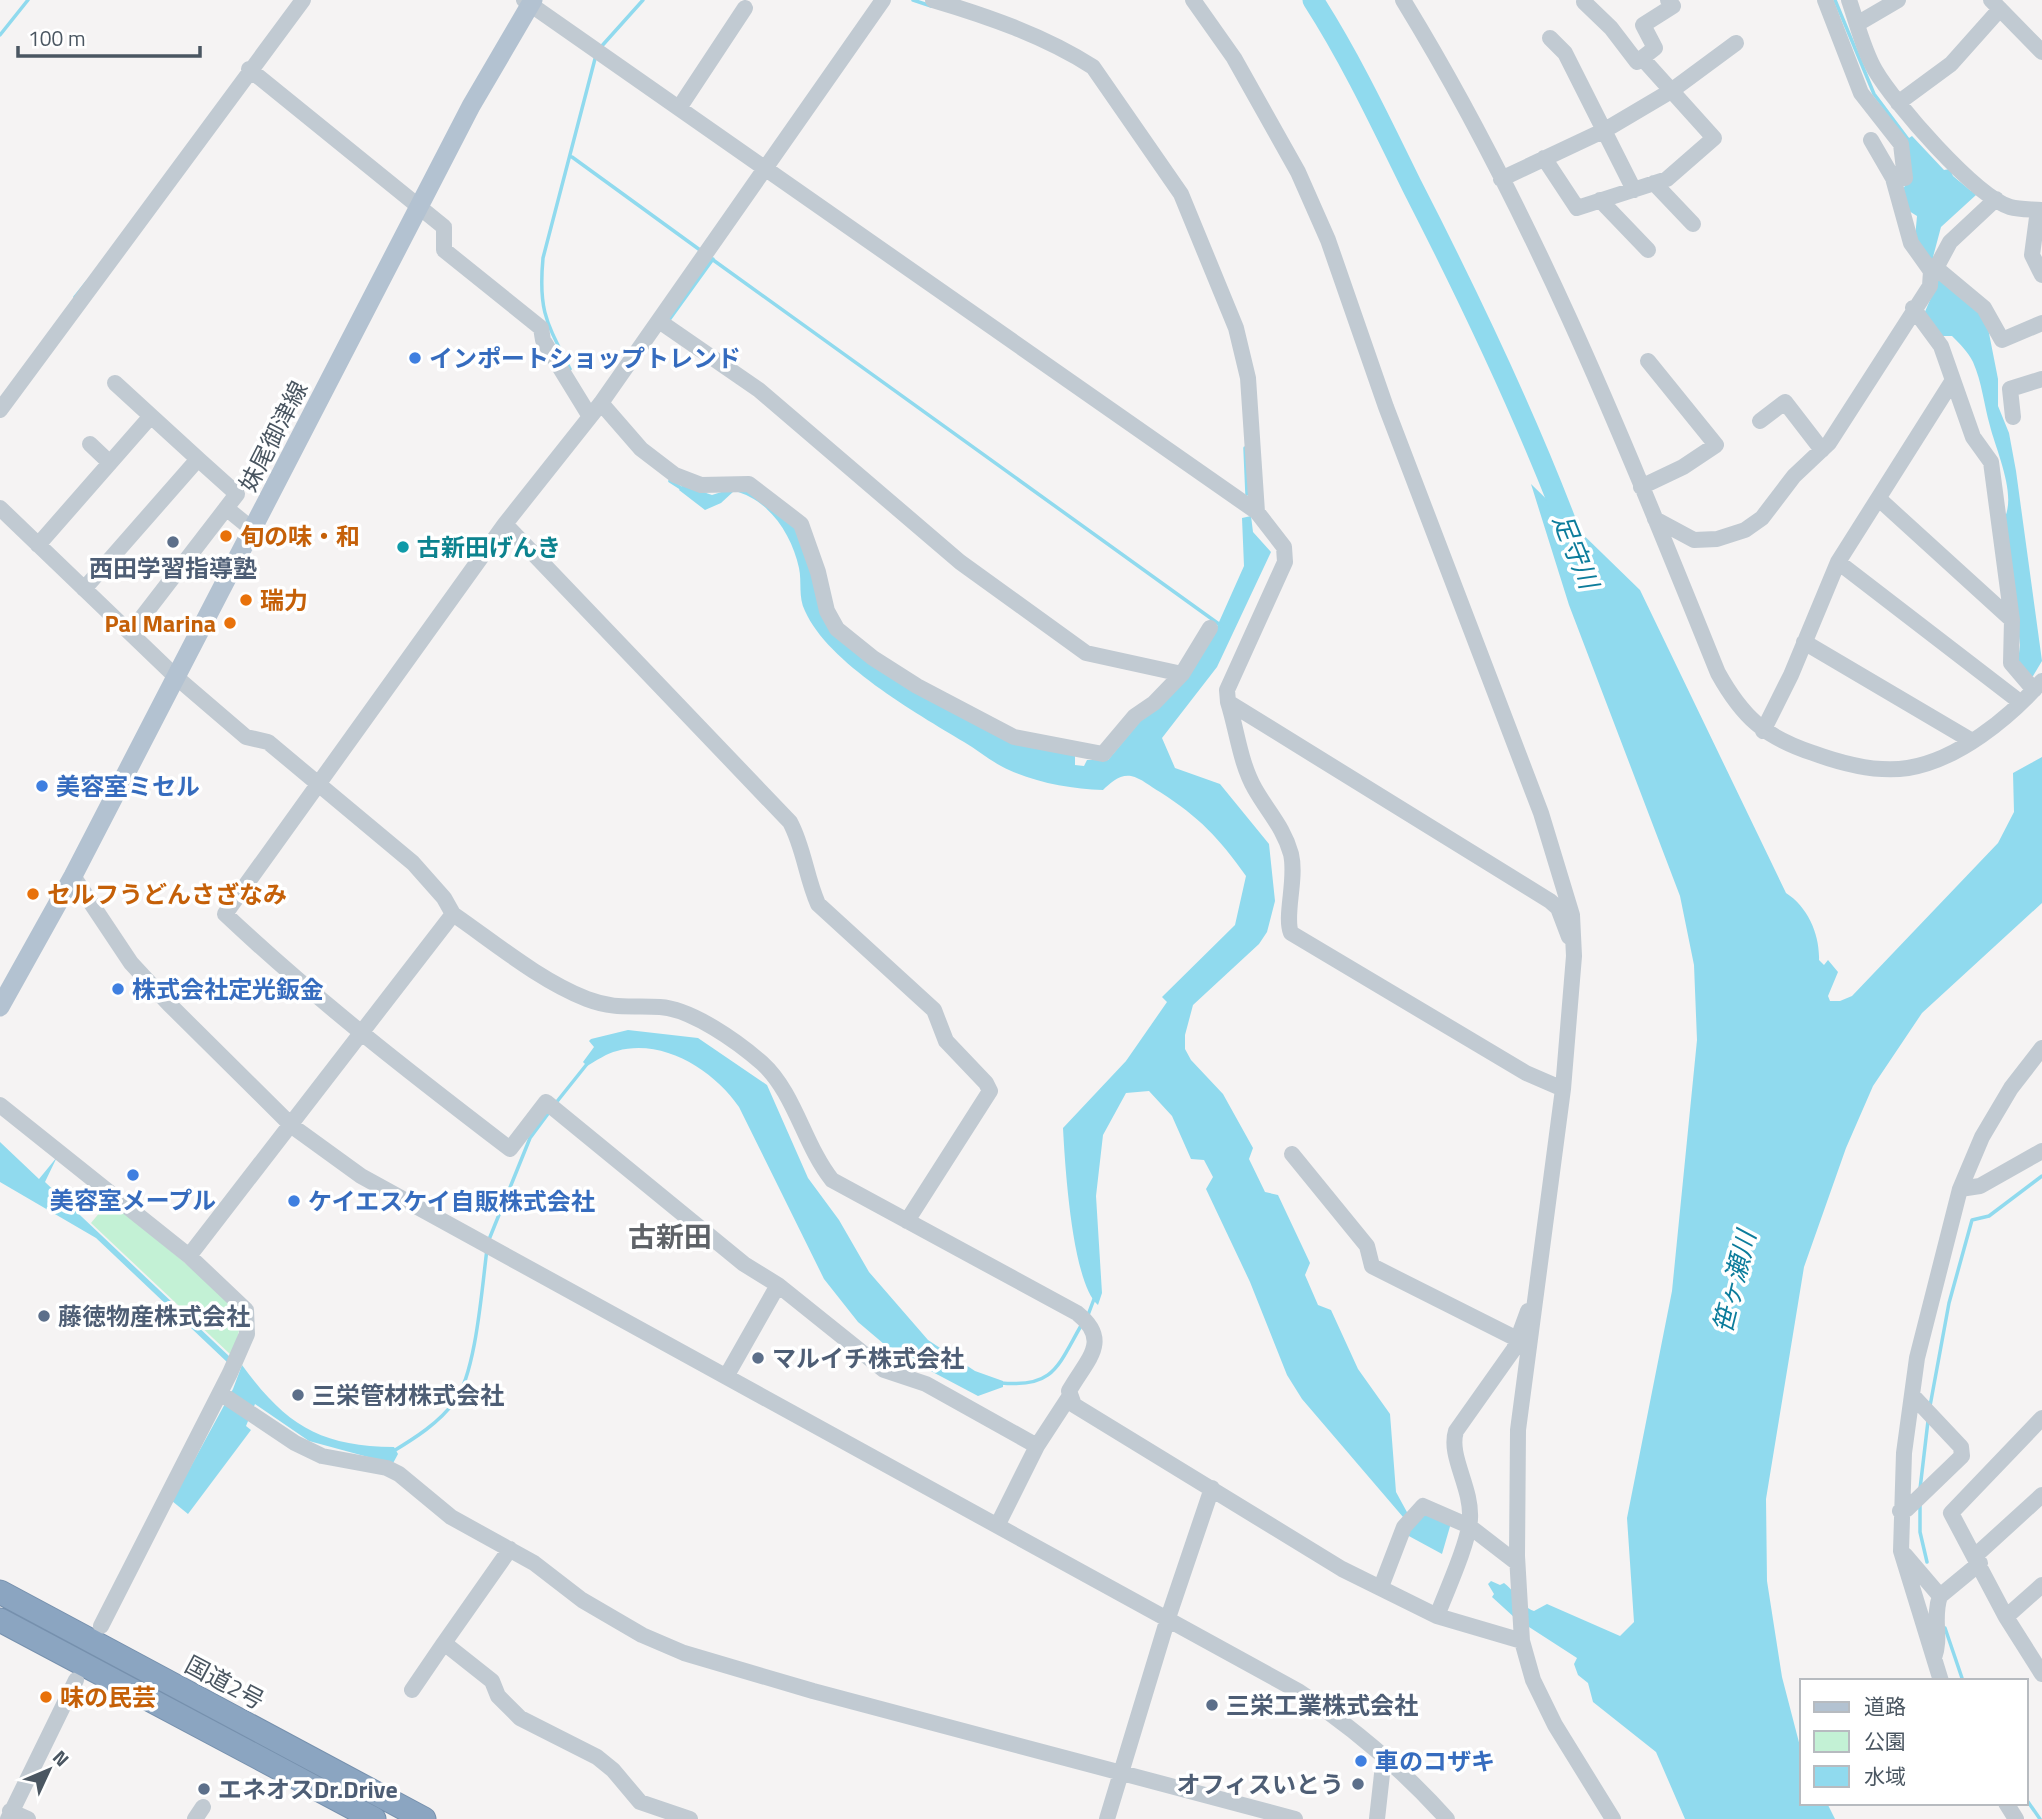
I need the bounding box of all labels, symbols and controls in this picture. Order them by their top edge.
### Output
scale bar [18,14,200,58]
text: 100 m [28,22,85,54]
place label: インポートショップトレンド [429,340,741,376]
marker: インポートショップトレンド [407,350,423,366]
street label: 妹尾御津線 [230,374,316,498]
water label: 足守川 [1543,508,1610,597]
place label: 旬の味・和 [240,518,360,554]
marker: 旬の味・和 [218,528,234,544]
place label: 古新田げんき [417,529,561,565]
marker: 西田学習指導塾 [165,534,181,550]
marker: 古新田げんき [395,539,411,555]
place label: 西田学習指導塾 [89,550,257,586]
place label: 瑞力 [260,582,308,618]
marker: 瑞力 [238,592,254,608]
place label: Pal Marina [104,605,216,641]
marker: Pal Marina [222,615,238,631]
place label: 美容室ミセル [56,768,200,804]
marker: 美容室ミセル [34,778,50,794]
place label: セルフうどんさざなみ [47,876,287,912]
marker: セルフうどんさざなみ [25,886,41,902]
place label: 株式会社定光鈑金 [132,971,324,1007]
marker: 株式会社定光鈑金 [110,981,126,997]
marker: 美容室メープル [125,1167,141,1183]
place label: 美容室メープル [50,1182,216,1218]
place label: ケイエスケイ自販株式会社 [308,1183,595,1219]
marker: ケイエスケイ自販株式会社 [286,1193,302,1209]
district label: 古新田 [628,1215,712,1258]
water label: 笹ヶ瀬川 [1702,1224,1766,1337]
place label: 藤徳物産株式会社 [58,1298,250,1334]
marker: 藤徳物産株式会社 [36,1308,52,1324]
place label: マルイチ株式会社 [772,1340,964,1376]
marker: マルイチ株式会社 [750,1350,766,1366]
place label: 三栄管材株式会社 [312,1377,504,1413]
marker: 三栄管材株式会社 [290,1387,306,1403]
street label: 国道2号 [179,1646,271,1718]
place label: 味の民芸 [60,1679,156,1715]
legend [1800,1679,2028,1805]
place label: 三栄工業株式会社 [1226,1687,1418,1723]
marker: 味の民芸 [38,1689,54,1705]
text: 道路 [1864,1690,1906,1722]
marker: 三栄工業株式会社 [1204,1697,1220,1713]
text: 公園 [1864,1725,1906,1757]
north arrow [14,1735,84,1805]
text: N [47,1743,77,1773]
place label: 車のコザキ [1375,1743,1495,1779]
marker: 車のコザキ [1353,1753,1369,1769]
text: 水域 [1864,1760,1906,1792]
place label: オフィスいとう [1176,1766,1344,1802]
place label: エネオスDr.Drive [218,1771,398,1807]
marker: オフィスいとう [1350,1776,1366,1792]
marker: エネオスDr.Drive [196,1781,212,1797]

